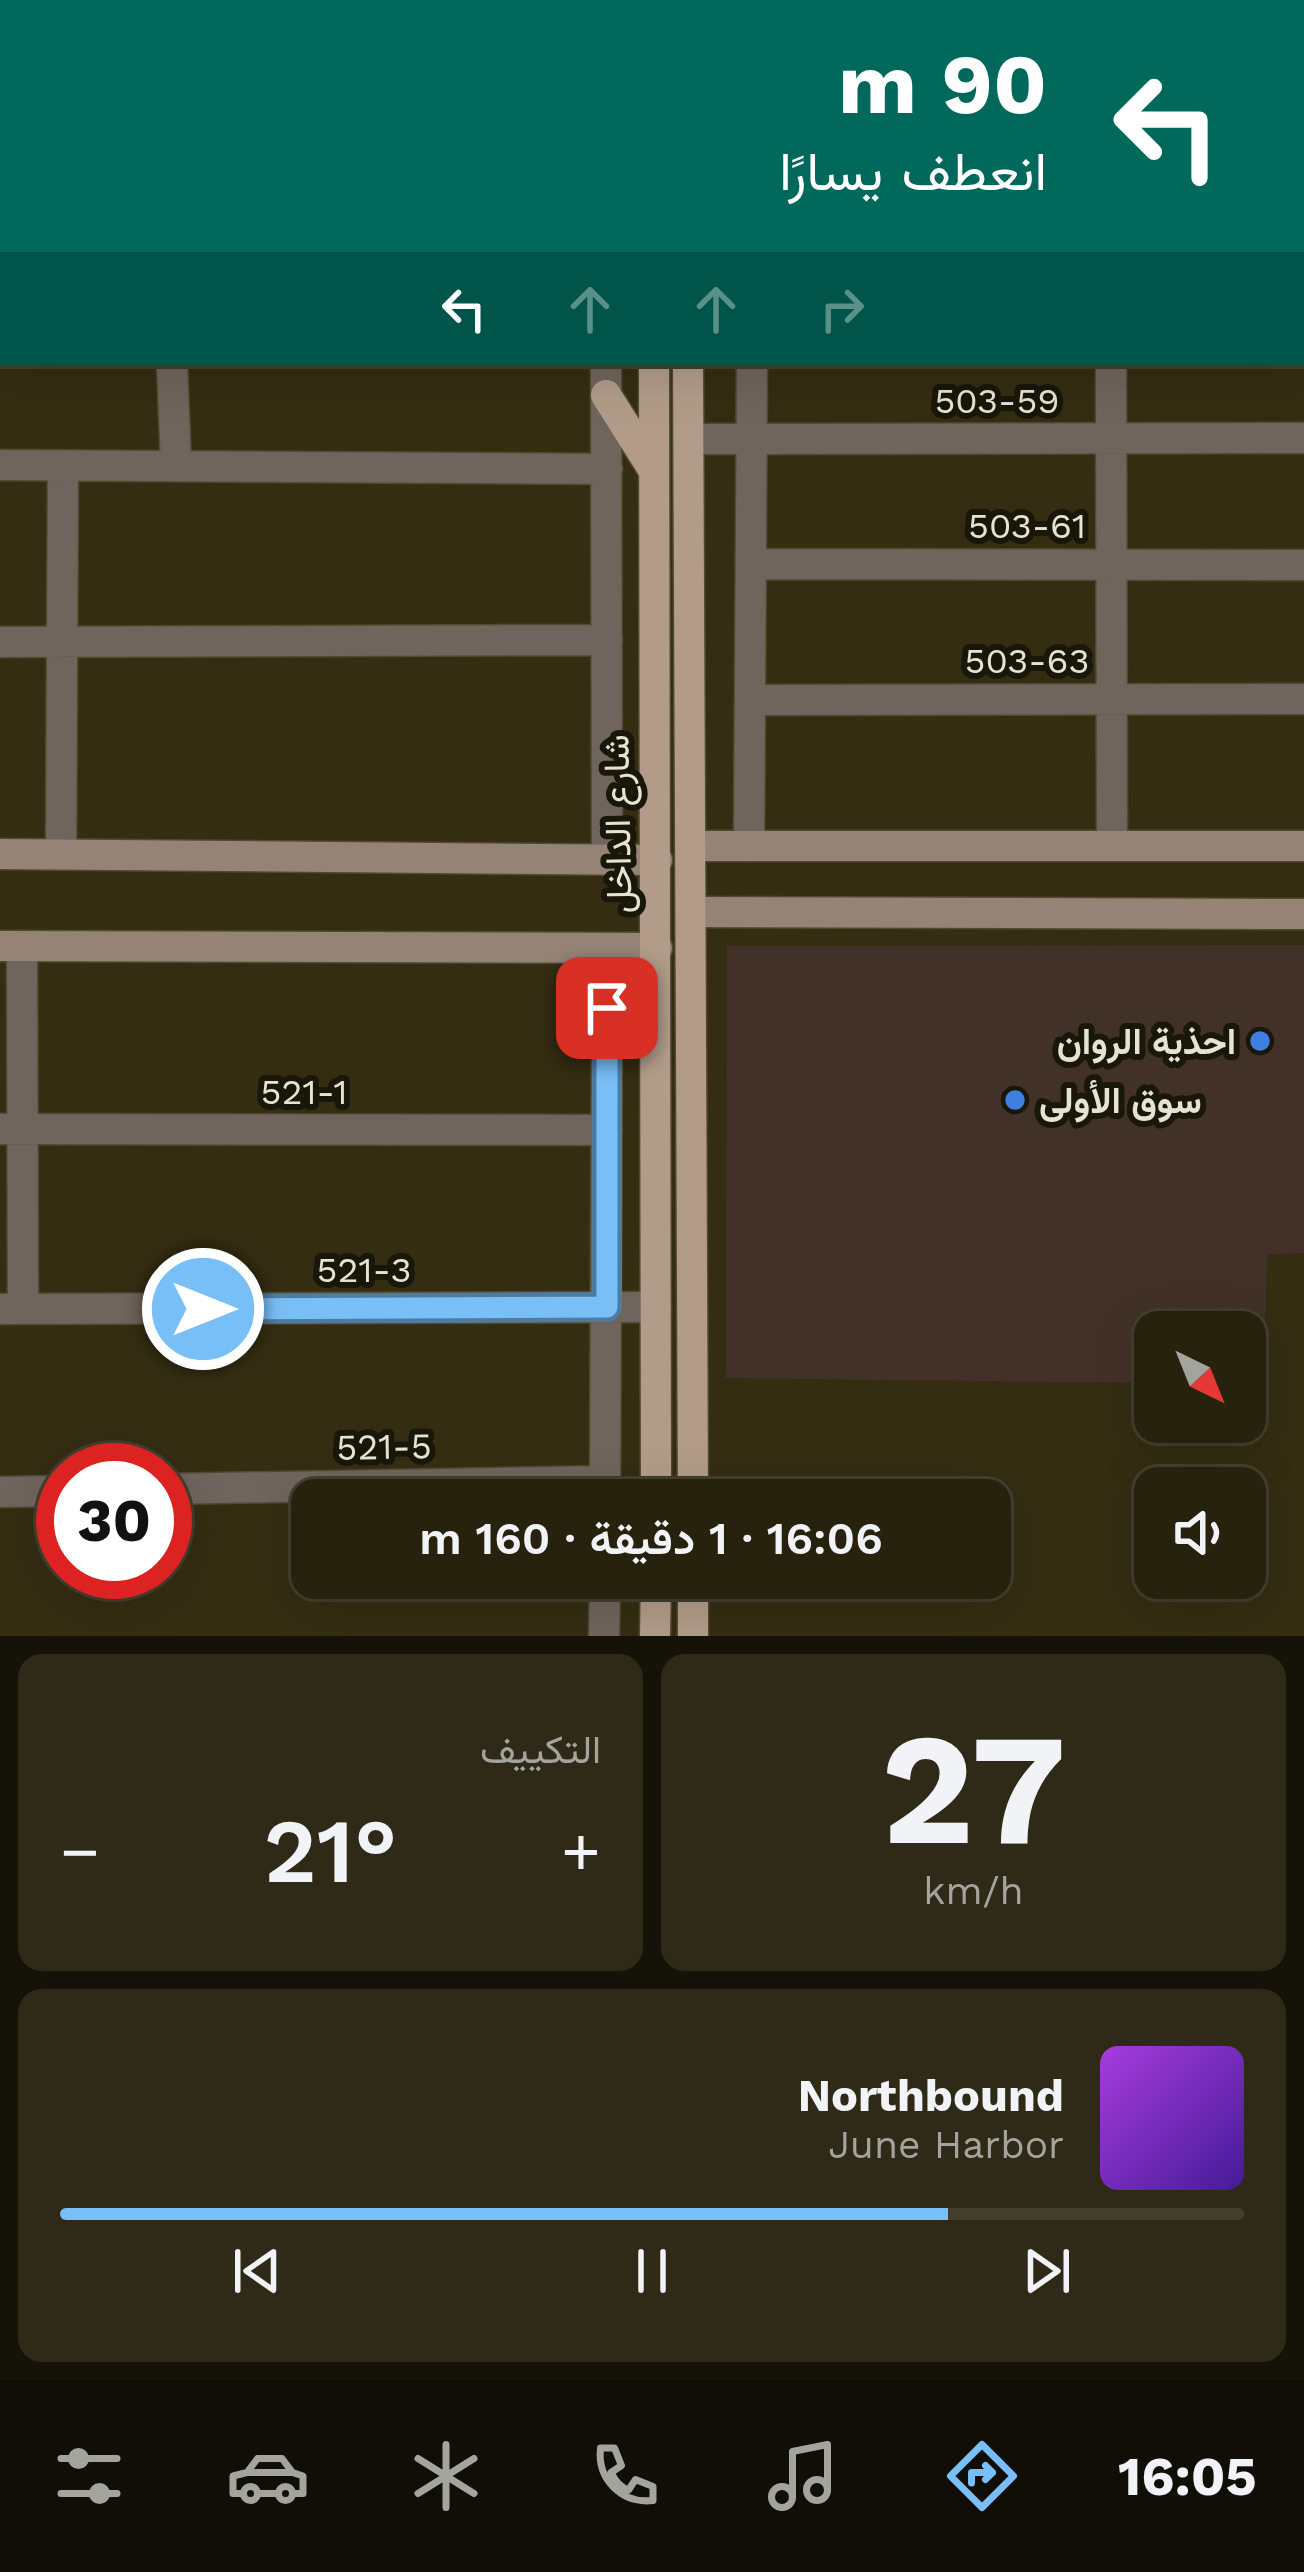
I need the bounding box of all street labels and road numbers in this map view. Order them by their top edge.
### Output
street label: 503-59 [934,380,1060,422]
street label: 503-61 [968,505,1086,547]
street label: 503-63 [965,640,1089,682]
street label: شارع الداخل [595,734,644,914]
street label: 521-1 [261,1071,347,1113]
street label: 521-3 [317,1249,411,1291]
street label: 521-5 [336,1425,432,1469]

